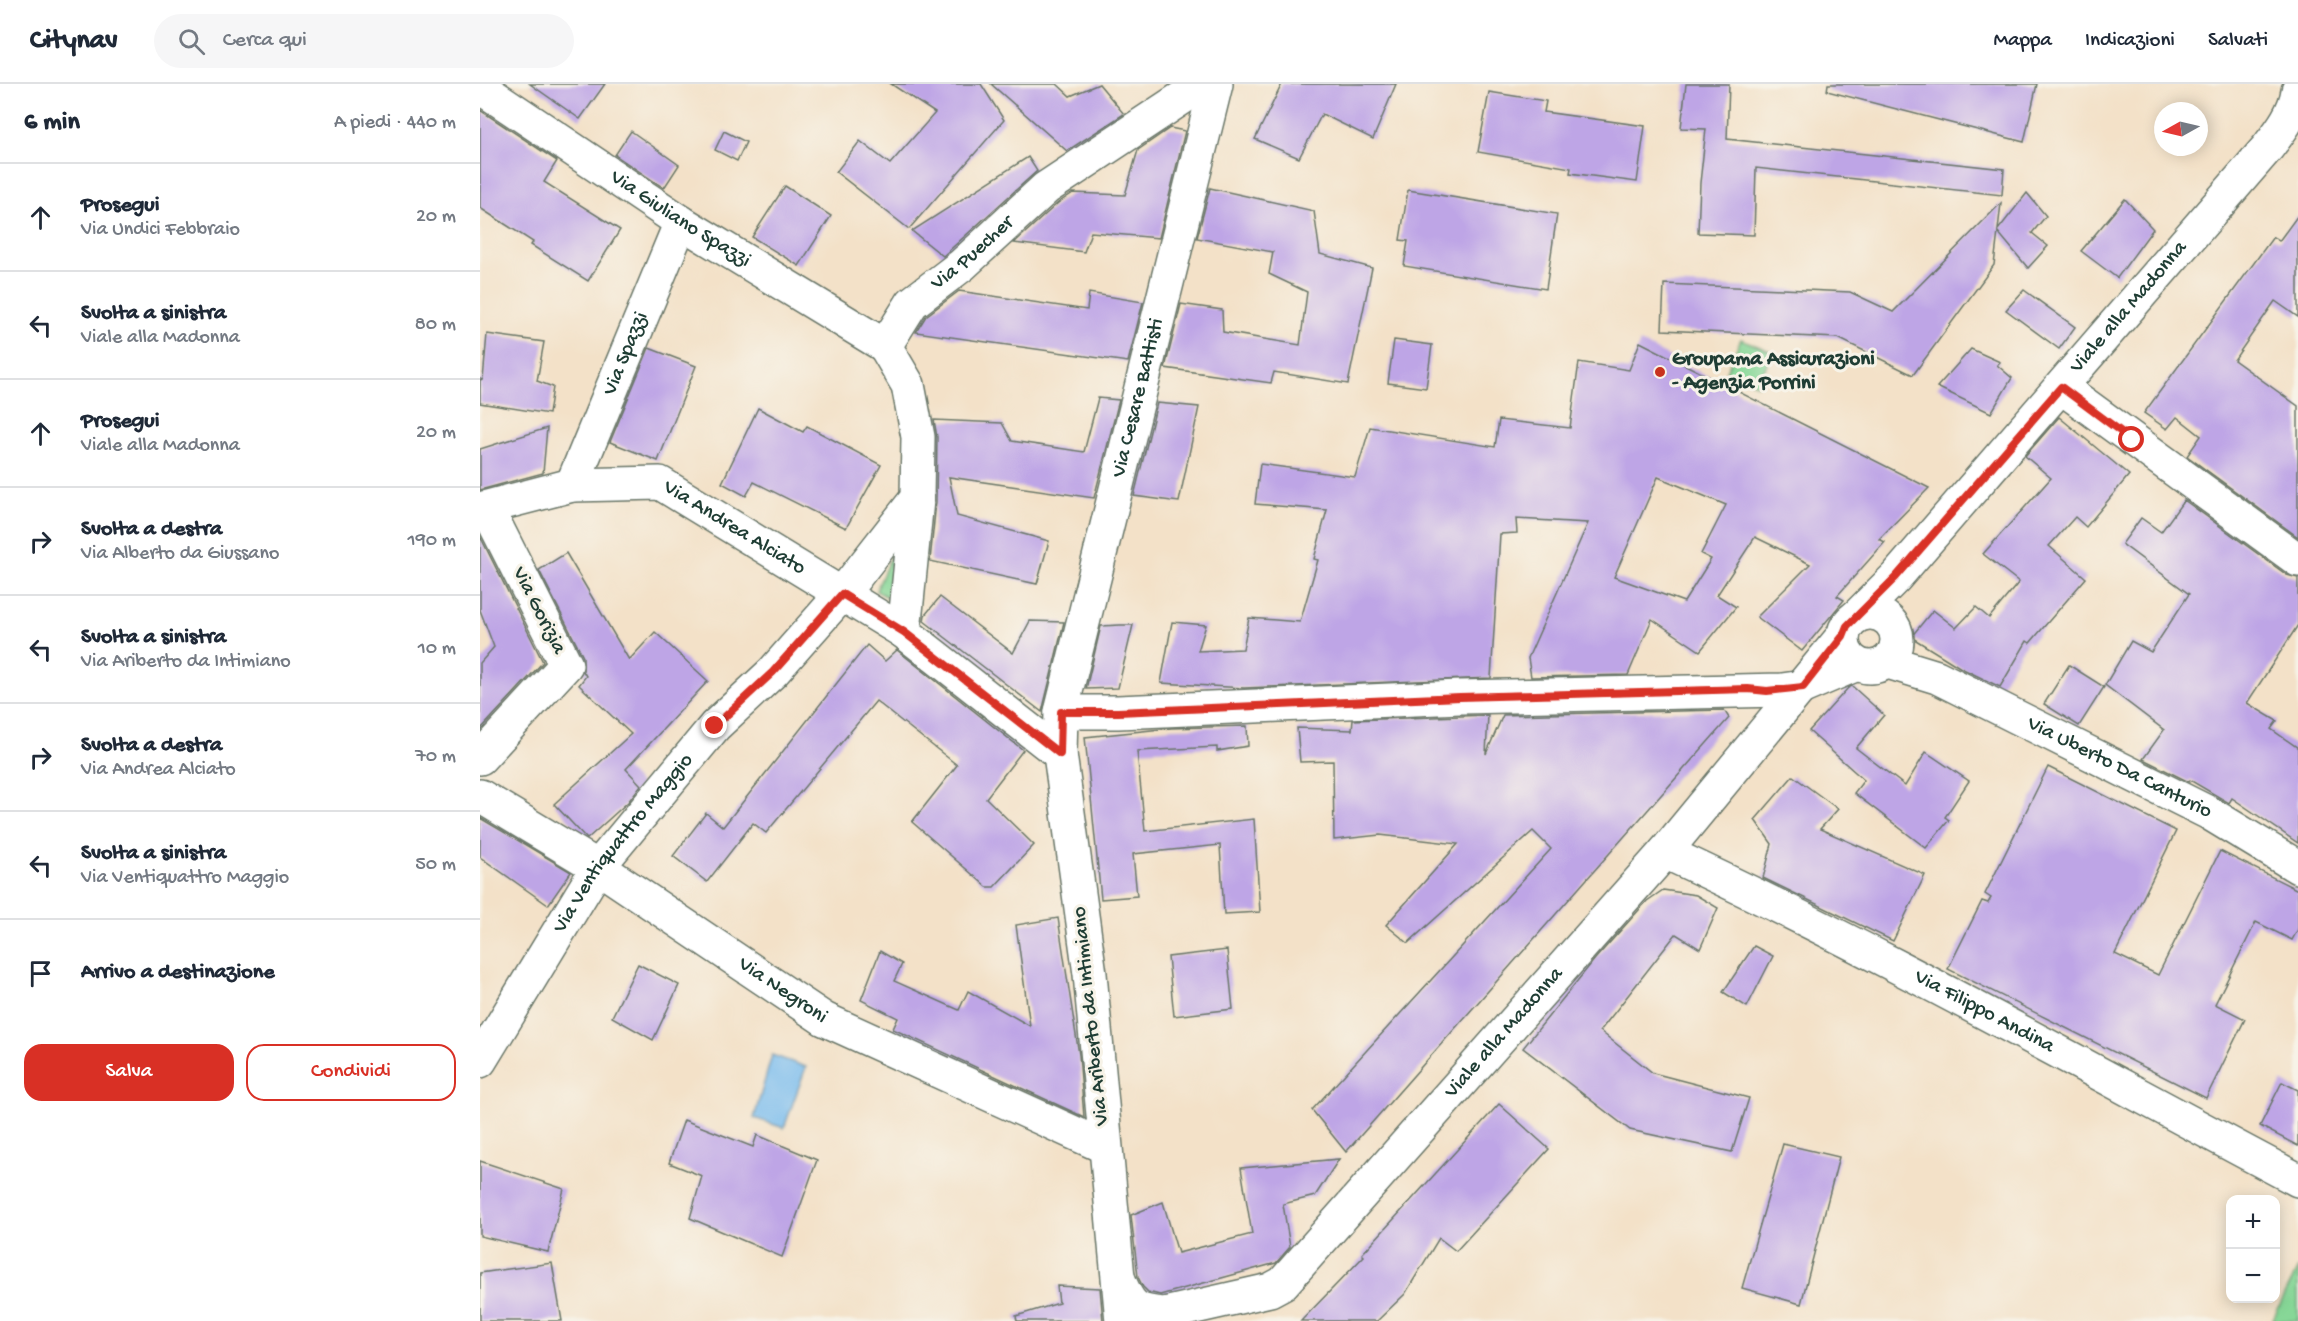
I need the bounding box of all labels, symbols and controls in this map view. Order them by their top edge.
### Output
search box [154,14,574,68]
text: Citynav [30,25,118,58]
icon: search [175,25,208,58]
text: Cerca qui [223,28,307,54]
text: Mappa [1993,29,2052,54]
text: Indicazioni [2085,29,2175,54]
text: Salvati [2208,29,2268,54]
north arrow [2154,102,2208,156]
text: 6 min [24,108,80,139]
text: A piedi · 440 m [334,112,456,135]
street label: Via Giuliano Spazzi [604,165,755,274]
text: Prosegui [81,193,159,219]
icon: ahead [24,201,57,234]
text: 20 m [416,206,456,229]
street label: Via Puecher [926,210,1021,297]
text: Via Undici Febbraio [81,219,240,242]
street label: Viale alla Madonna [2064,235,2194,380]
text: Svolta a sinistra [81,301,226,327]
street label: Via Spazzi [598,308,655,400]
icon: left [24,309,57,342]
text: 80 m [415,314,456,337]
street label: Via Cesare Battisti [1107,316,1170,481]
text: Viale alla Madonna [81,327,240,350]
place label: Groupama Assicurazioni - Agenzia Porrini [1672,348,1875,397]
marker: Groupama Assicurazioni - Agenzia Porrini [1653,365,1667,379]
text: Prosegui [81,409,159,435]
icon: ahead [24,417,57,450]
text: 20 m [416,422,456,445]
route start [2118,426,2144,452]
text: Viale alla Madonna [81,435,240,458]
street label: Via Andrea Alciato [657,475,810,581]
text: Svolta a destra [81,517,222,543]
icon: right [24,525,57,558]
text: 190 m [408,530,456,553]
text: Via Alberto da Giussano [81,543,279,566]
street label: Via Gorizia [505,562,571,660]
text: Svolta a sinistra [81,625,226,651]
icon: left [24,633,57,666]
text: 10 m [418,638,456,661]
text: Via Ariberto da Intimiano [81,651,291,674]
street label: Via Uberto Da Canturio [2022,711,2216,825]
route end [701,712,727,738]
text: Svolta a destra [81,733,222,759]
icon: right [24,741,57,774]
text: 70 m [415,746,456,769]
street label: Via Ventiquattro Maggio [548,749,699,939]
text: Via Andrea Alciato [81,759,236,782]
text: Svolta a sinistra [81,841,226,867]
icon: left [24,849,57,882]
text: 50 m [415,854,456,877]
text: Via Ventiquattro Maggio [81,867,289,890]
street label: Via Ariberto da Intimiano [1068,905,1116,1128]
street label: Via Negroni [732,952,832,1030]
icon: arrive [24,957,57,990]
text: Arrivo a destinazione [81,960,275,986]
street label: Viale alla Madonna [1439,961,1570,1105]
street label: Via Filippo Andina [1909,964,2059,1060]
button: Salva [24,1044,234,1101]
button: Condividi [246,1044,456,1101]
map controls [2226,1195,2280,1303]
button: + [2226,1195,2280,1249]
button: − [2226,1249,2280,1303]

